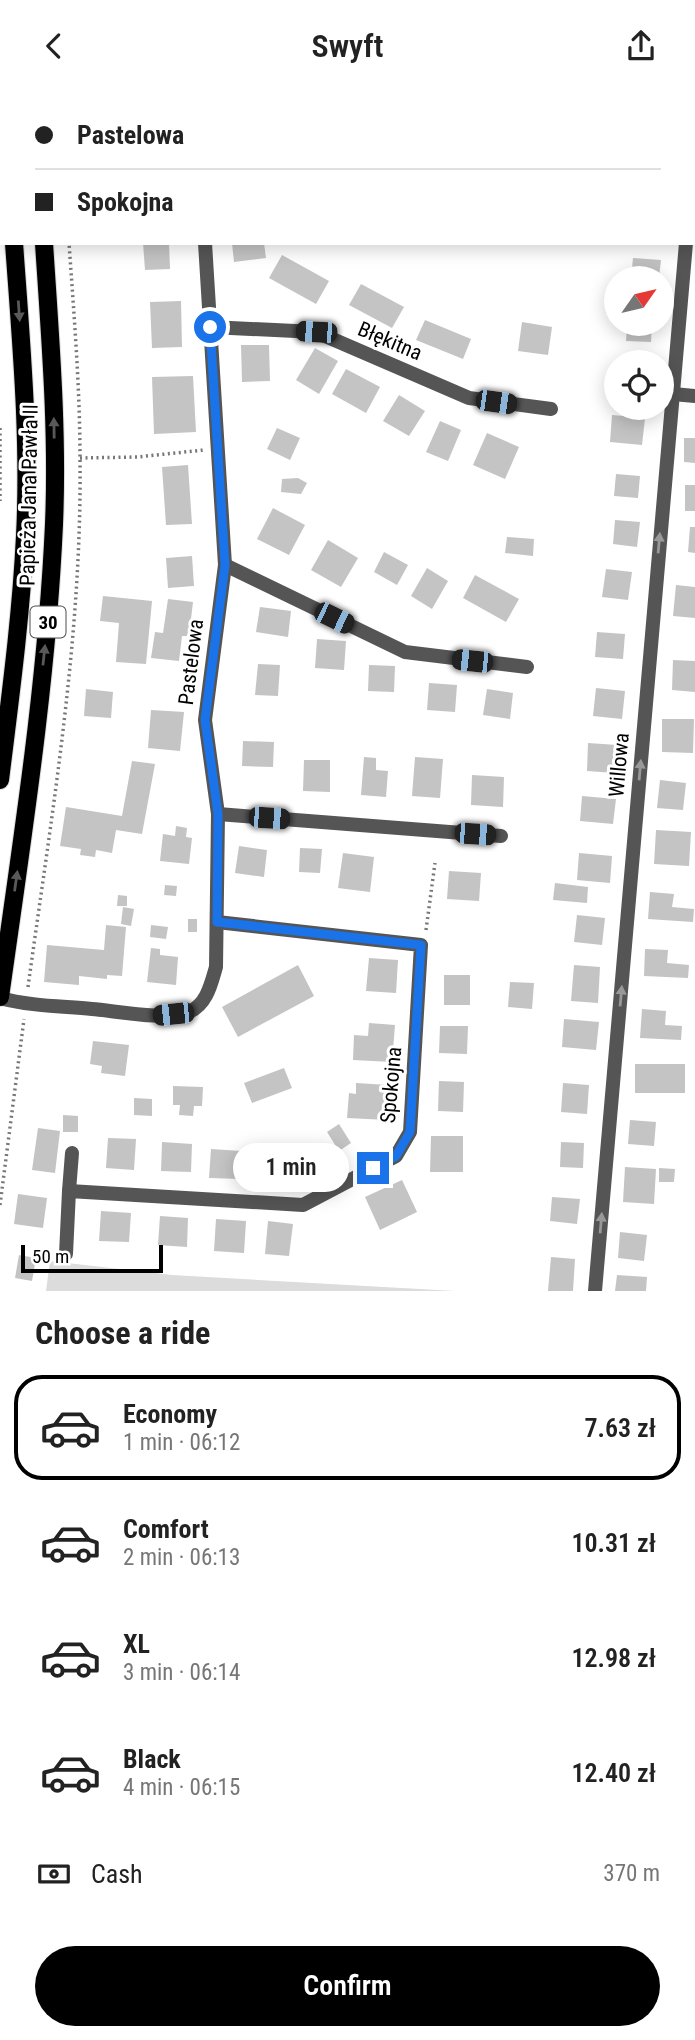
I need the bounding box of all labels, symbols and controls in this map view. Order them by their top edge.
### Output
icon: back [35,27,73,65]
text: Swyft [312,27,383,65]
icon: share [622,27,660,65]
text: Pastelowa [77,120,184,150]
text: Spokojna [77,187,174,217]
north arrow [604,266,674,336]
map controls [604,266,674,420]
one-way arrow [14,301,25,323]
route start [194,311,226,343]
street label: Błękitna [354,317,426,365]
car [295,320,338,344]
button: locate [604,350,674,420]
car [474,389,519,415]
street label: Papieża Jana Pawła II [15,404,43,586]
one-way arrow [48,417,60,439]
one-way arrow [654,532,665,554]
car [311,599,358,637]
road number: 30 [30,607,66,637]
street label: Pastelowa [174,618,208,706]
one-way arrow [39,644,50,666]
car [451,648,494,674]
street label: Willowa [604,732,634,798]
one-way arrow [635,758,646,780]
car [248,806,291,830]
car [454,822,497,846]
one-way arrow [11,870,22,892]
one-way arrow [616,985,627,1007]
car [152,1001,195,1027]
street label: Spokojna [376,1046,406,1124]
callout: 1 min [233,1143,348,1193]
route end [357,1152,389,1184]
text: 1 min [266,1154,316,1181]
one-way arrow [596,1212,607,1234]
scale bar [21,1242,163,1274]
text: 50 m [32,1245,69,1268]
text: Choose a ride [35,1314,210,1352]
icon: car [39,1396,102,1459]
text: Economy [123,1399,217,1429]
text: 7.63 zł [584,1413,656,1443]
text: 1 min · 06:12 [123,1429,240,1456]
icon: car [39,1511,102,1574]
text: Comfort [123,1514,209,1544]
text: 10.31 zł [571,1528,656,1558]
text: 2 min · 06:13 [123,1544,240,1571]
icon: car [39,1626,102,1689]
text: XL [123,1629,150,1659]
text: 12.98 zł [571,1643,656,1673]
text: 3 min · 06:14 [123,1659,240,1686]
icon: car [39,1741,102,1804]
text: Black [123,1744,181,1774]
text: 12.40 zł [571,1758,656,1788]
text: 4 min · 06:15 [123,1774,240,1801]
icon: cash [35,1855,73,1893]
text: Cash [91,1859,143,1889]
text: 370 m [603,1860,660,1887]
button: Confirm [35,1946,660,2026]

